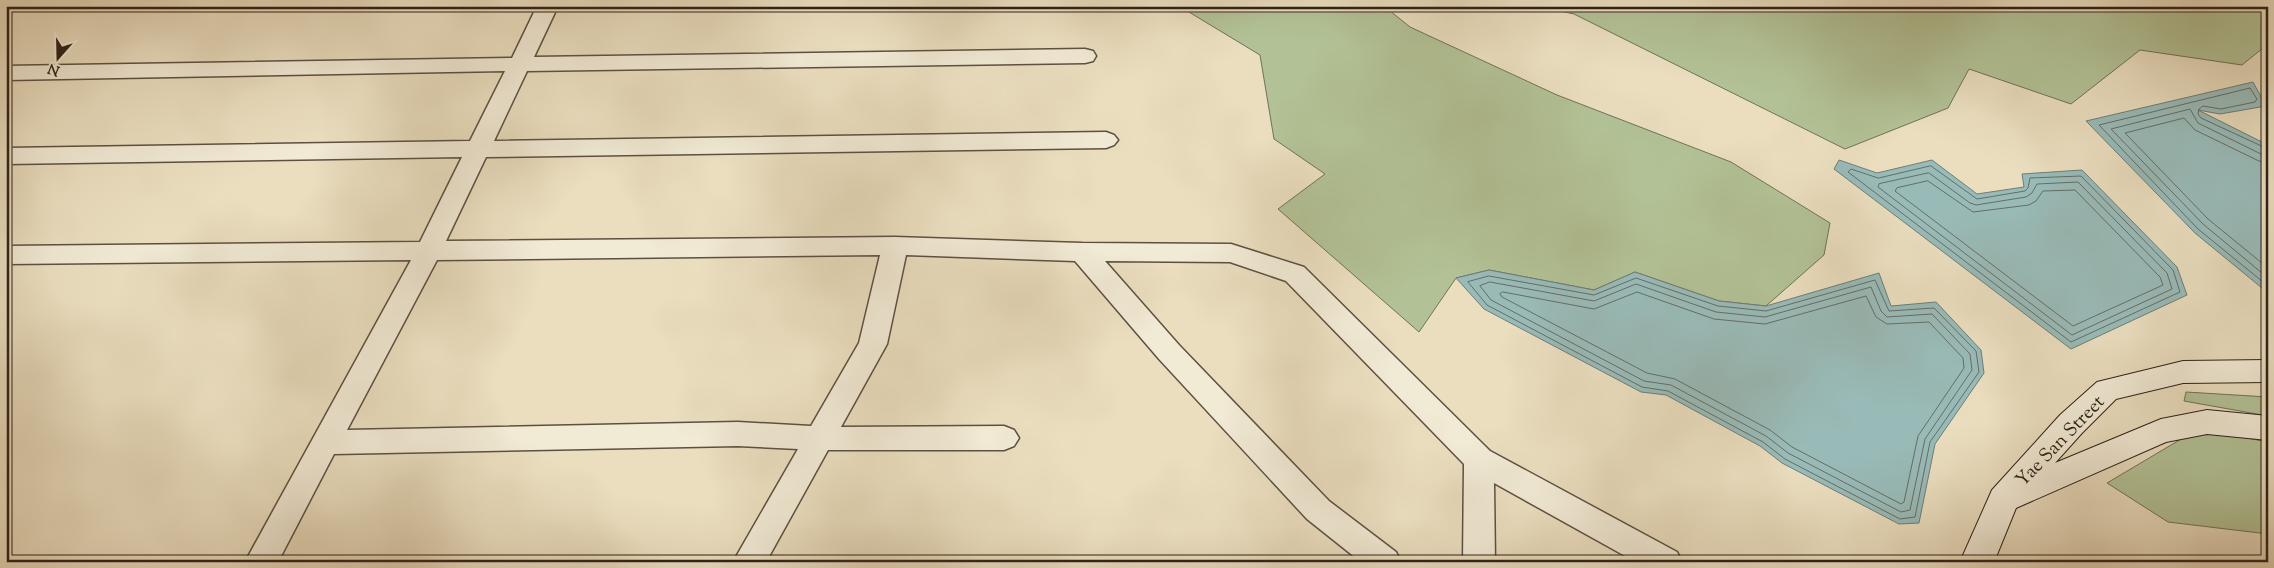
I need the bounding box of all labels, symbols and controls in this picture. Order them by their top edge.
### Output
north arrow [32,32,82,82]
text: N [46,57,63,80]
street label: Yae San Street [2010,390,2112,494]

